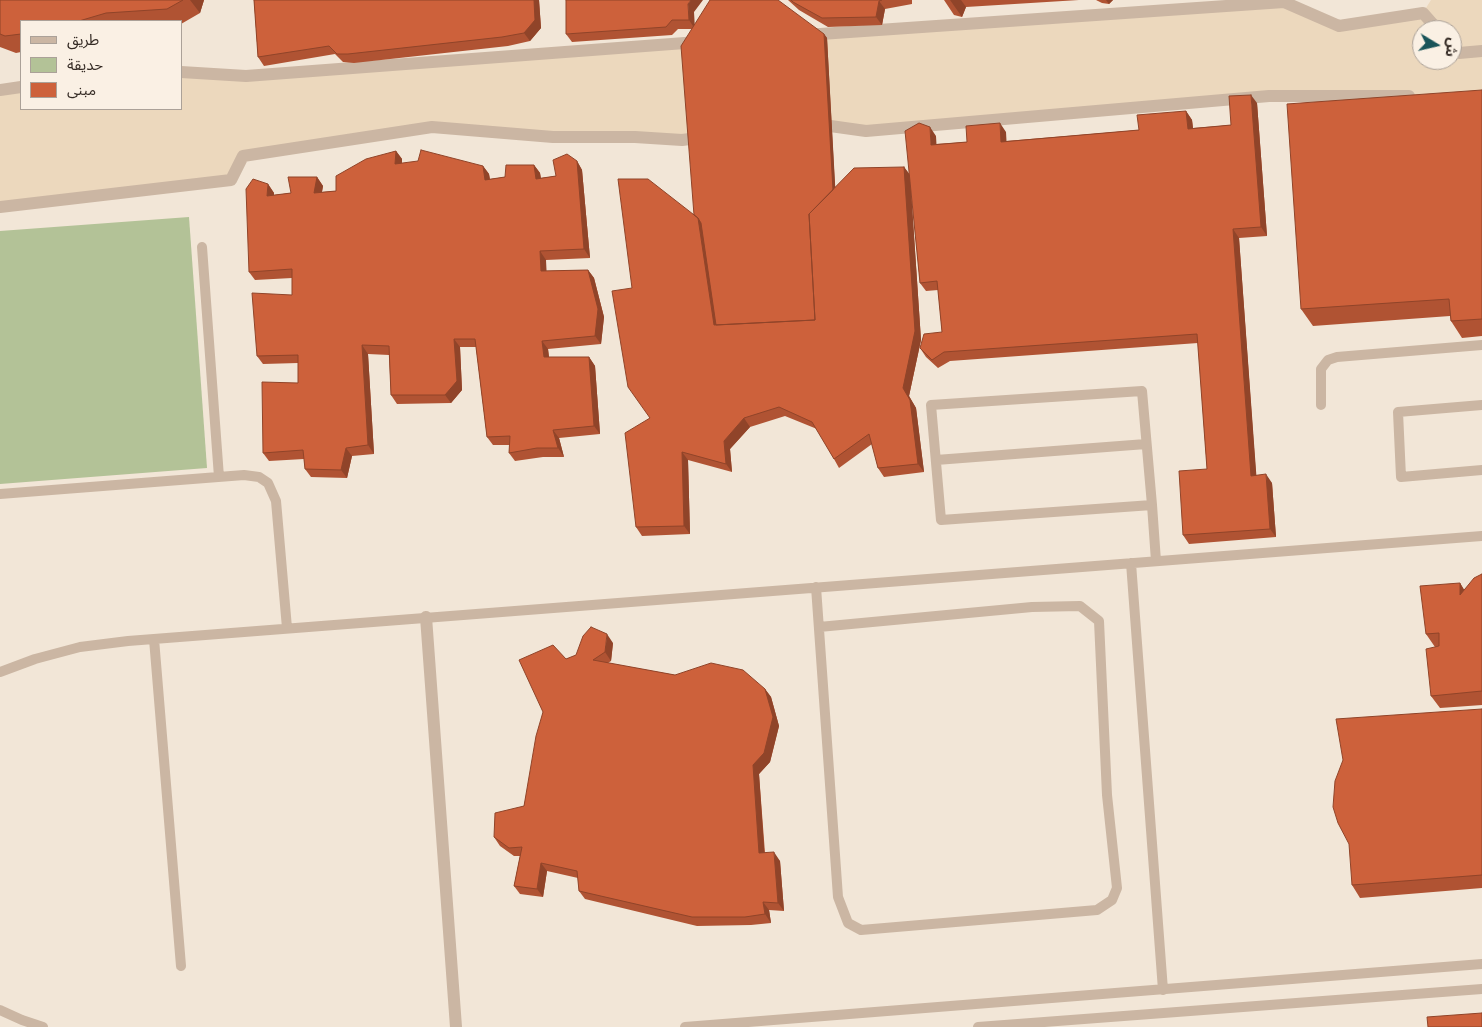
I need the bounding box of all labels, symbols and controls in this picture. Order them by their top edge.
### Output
legend [20,20,182,110]
north arrow [1412,20,1462,70]
text: طريق [67,31,99,50]
text: ش [1441,36,1461,58]
text: حديقة [67,56,103,75]
text: مبنى [67,81,96,100]

